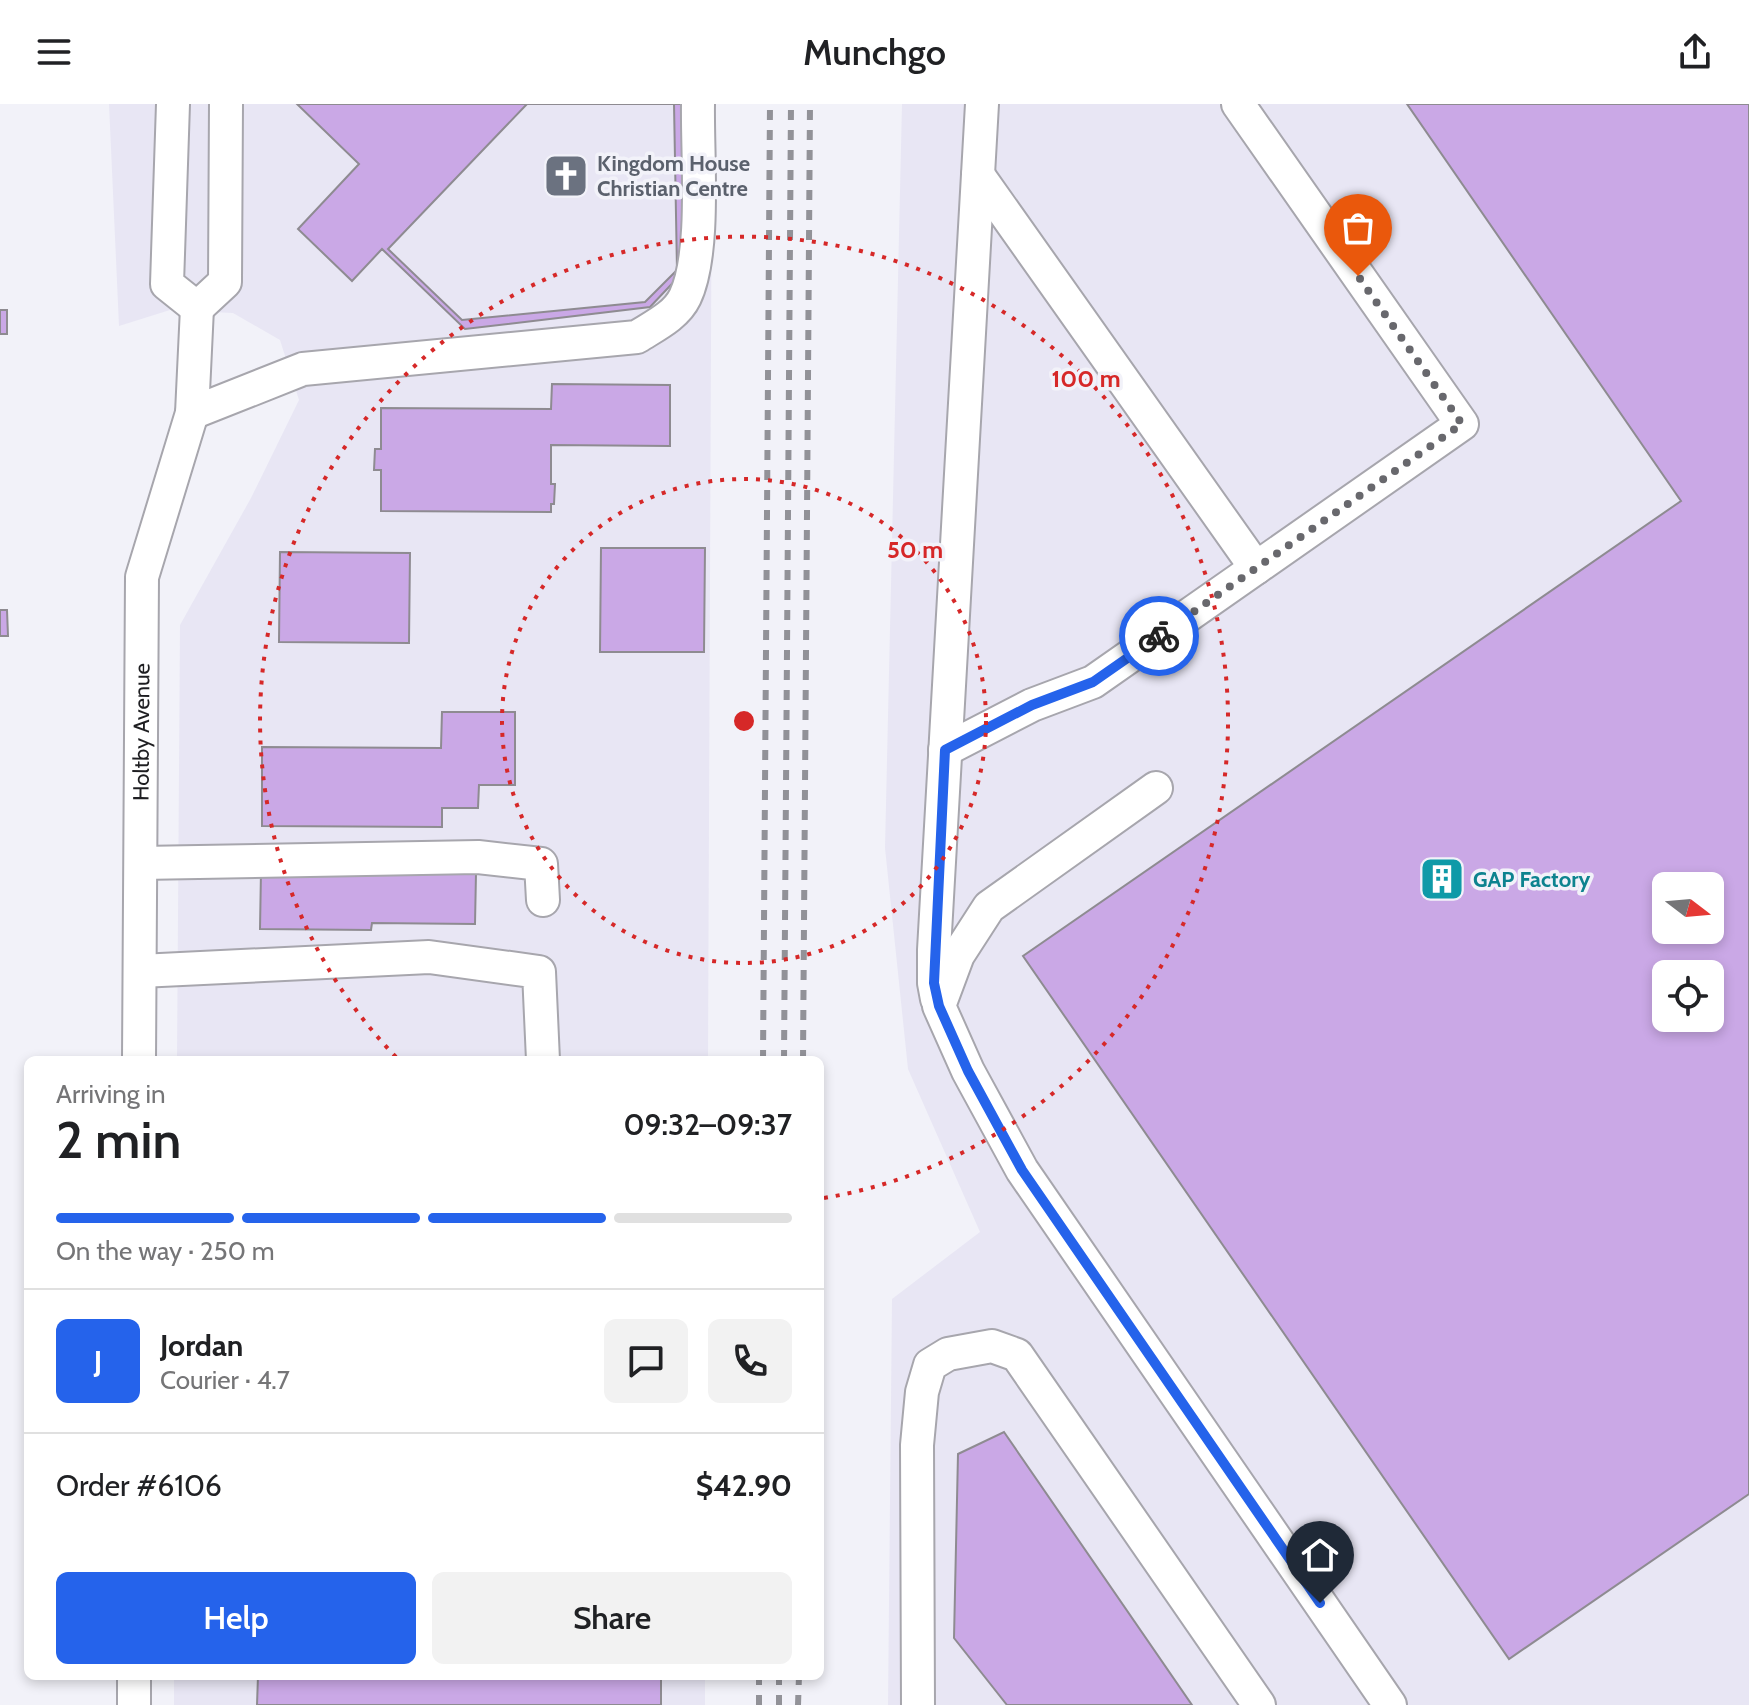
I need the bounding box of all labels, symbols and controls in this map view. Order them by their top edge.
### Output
icon: menu [32,30,76,74]
text: Munchgo [803,30,946,74]
icon: share [1673,30,1717,74]
place label: Kingdom House Christian Centre [597,150,750,202]
church icon: Kingdom House Christian Centre [542,152,590,200]
pin [1324,194,1392,276]
icon: bag [1336,206,1380,250]
text: 100 m [1051,364,1121,393]
text: 50 m [887,535,943,564]
courier [1119,596,1199,676]
icon: bike [1137,614,1181,658]
street label: Holtby Avenue [128,663,155,801]
centre of rings [730,707,758,735]
building icon: GAP Factory [1418,855,1466,903]
place label: GAP Factory [1473,866,1590,893]
north arrow [1652,872,1724,944]
map controls [1652,872,1724,1032]
button: locate [1652,960,1724,1032]
text: Arriving in [56,1078,166,1110]
text: 09:32–09:37 [623,1106,792,1143]
text: 2 min [56,1108,181,1171]
text: On the way · 250 m [56,1235,274,1267]
button: chat [604,1319,688,1403]
button: phone [708,1319,792,1403]
text: Jordan [160,1327,243,1364]
text: J [94,1343,102,1380]
text: Courier · 4.7 [160,1364,290,1396]
text: Order #6106 [56,1467,222,1504]
text: $42.90 [696,1467,792,1504]
pin [1286,1521,1354,1603]
icon: home [1298,1533,1342,1577]
button: Help [56,1572,416,1664]
button: Share [432,1572,792,1664]

